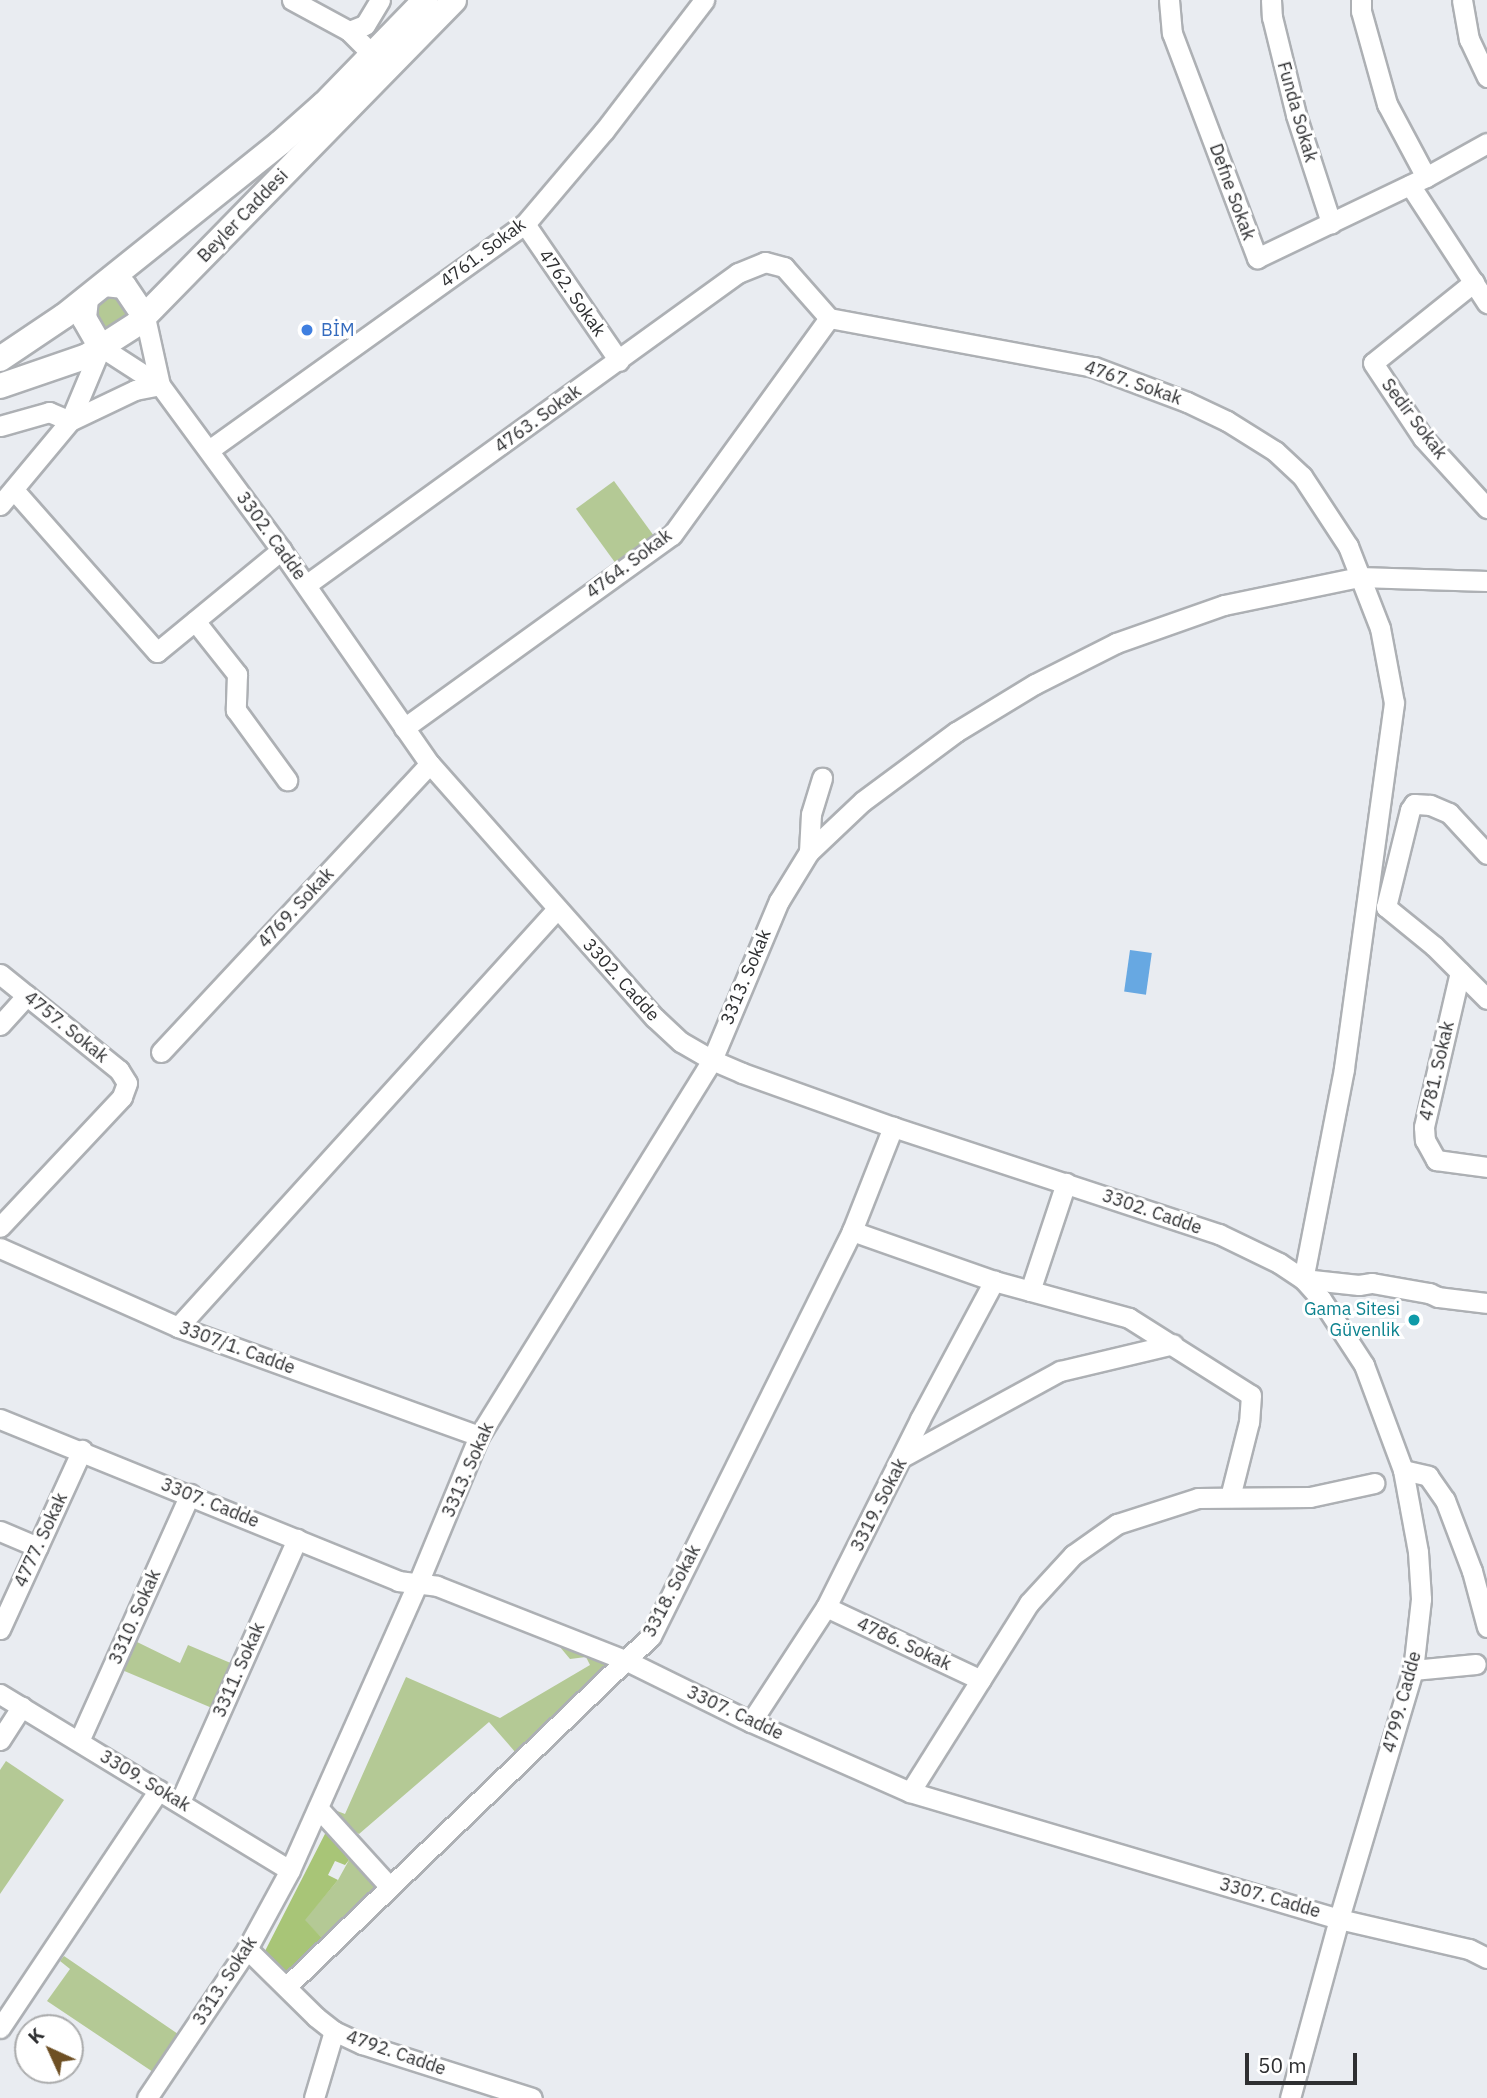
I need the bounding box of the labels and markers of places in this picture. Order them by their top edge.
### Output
place label: BİM [321,319,355,341]
marker: BİM [299,322,315,338]
place label: Gama Sitesi Güvenlik [1304,1299,1400,1342]
marker: Gama Sitesi Güvenlik [1406,1312,1422,1328]

